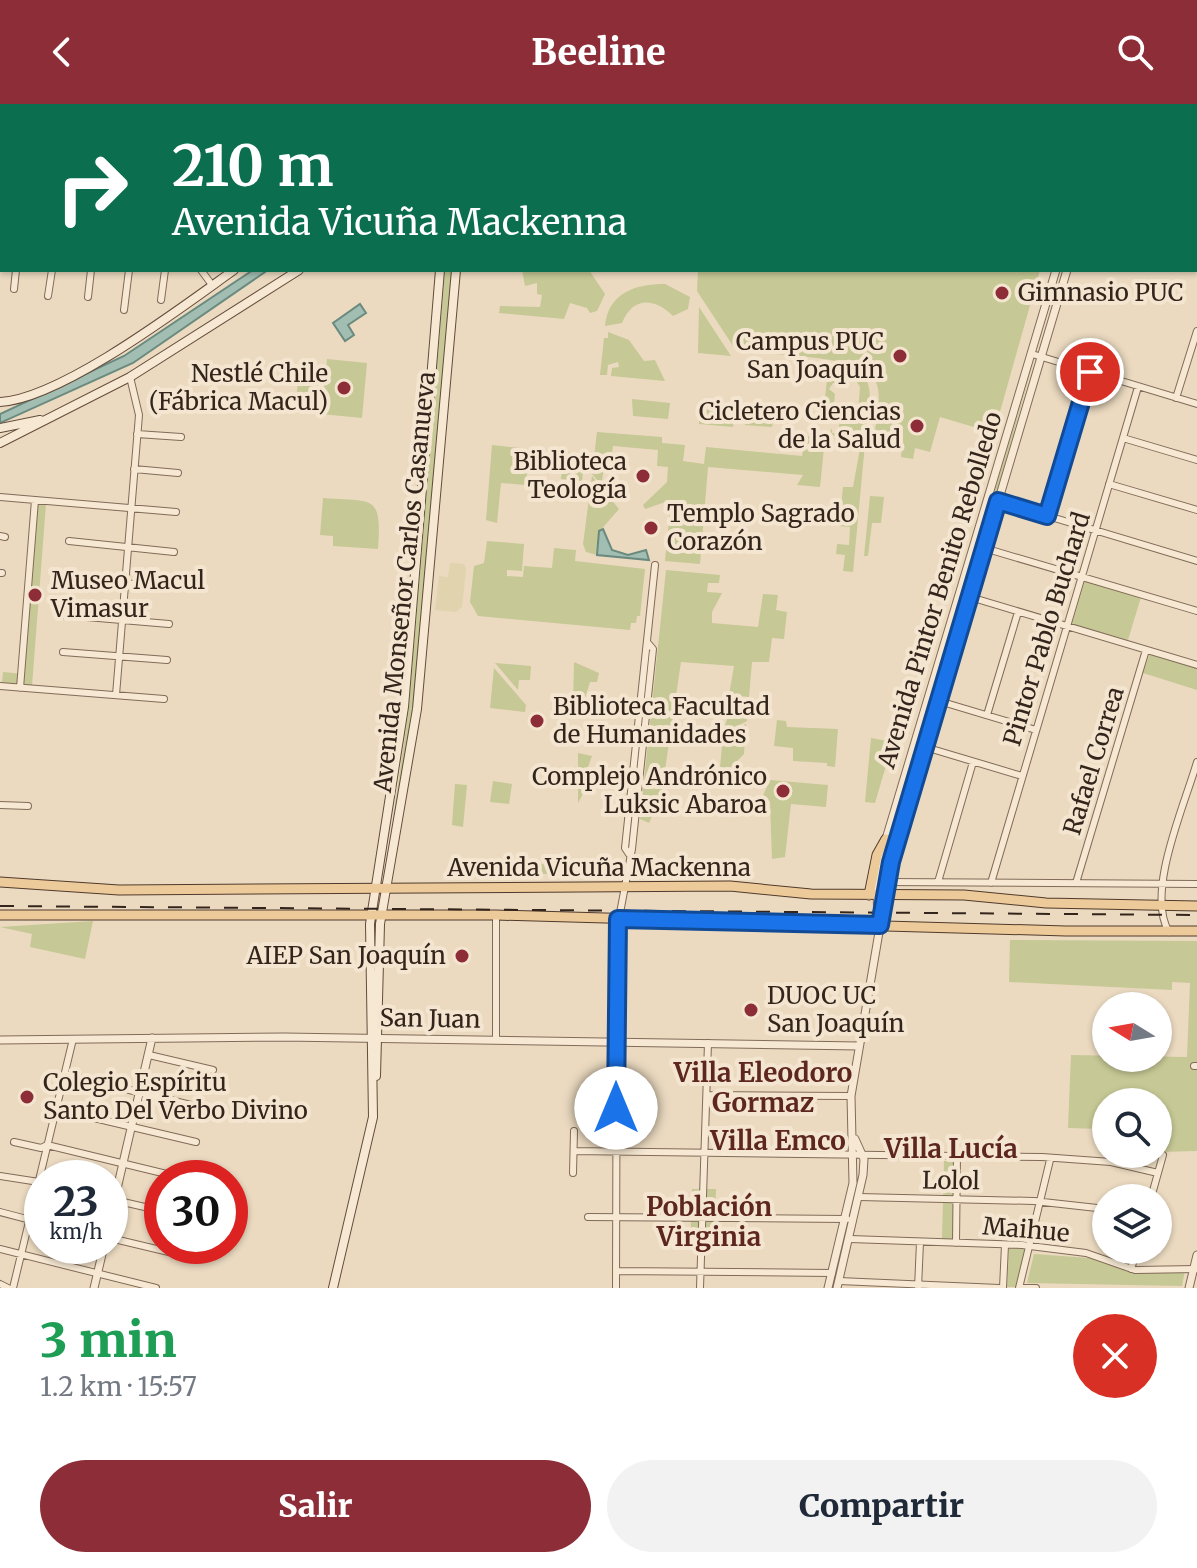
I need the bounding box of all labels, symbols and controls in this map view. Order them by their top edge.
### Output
icon: back [40,30,84,74]
text: Beeline [531,30,666,75]
icon: search [1113,30,1157,74]
text: 210 m [172,131,334,201]
icon: right [40,136,144,240]
text: Avenida Vicuña Mackenna [172,200,627,245]
place label: Gimnasio PUC [1018,277,1183,308]
marker: Gimnasio PUC [993,284,1011,302]
place label: Campus PUC San Joaquín [736,326,884,385]
pin [1056,338,1124,406]
marker: Campus PUC San Joaquín [891,347,909,365]
icon: arrive [1068,350,1112,394]
place label: Nestlé Chile (Fábrica Macul) [149,358,328,417]
street label: Avenida Monseñor Carlos Casanueva [367,370,442,795]
marker: Nestlé Chile (Fábrica Macul) [335,379,353,397]
place label: Cicletero Ciencias de la Salud [699,396,901,455]
street label: Avenida Pintor Benito Rebolledo [870,408,1009,773]
marker: Cicletero Ciencias de la Salud [908,417,926,435]
place label: Biblioteca Teología [514,446,627,505]
marker: Biblioteca Teología [634,467,652,485]
place label: Templo Sagrado Corazón [667,498,855,557]
street label: Pintor Pablo Buchard [996,508,1097,750]
marker: Templo Sagrado Corazón [642,519,660,537]
place label: Museo Macul Vimasur [50,565,205,624]
marker: Museo Macul Vimasur [26,586,44,604]
street label: Rafael Correa [1056,683,1131,839]
place label: Biblioteca Facultad de Humanidades [553,691,770,750]
marker: Biblioteca Facultad de Humanidades [528,712,546,730]
place label: Complejo Andrónico Luksic Abaroa [532,761,767,820]
marker: Complejo Andrónico Luksic Abaroa [774,782,792,800]
street label: Avenida Vicuña Mackenna [446,852,751,883]
place label: AIEP San Joaquín [245,940,446,971]
marker: AIEP San Joaquín [453,947,471,965]
place label: DUOC UC San Joaquín [767,980,905,1039]
north arrow [1092,992,1172,1072]
map controls [1092,992,1172,1264]
marker: DUOC UC San Joaquín [742,1001,760,1019]
street label: San Juan [379,1002,481,1035]
district label: Villa Eleodoro Gormaz [673,1056,852,1119]
position arrow [574,1066,658,1150]
place label: Colegio Espíritu Santo Del Verbo Divino [43,1067,308,1126]
marker: Colegio Espíritu Santo Del Verbo Divino [18,1088,36,1106]
button: search [1092,1088,1172,1168]
district label: Villa Emco [709,1124,846,1157]
district label: Villa Lucía [883,1132,1018,1165]
speed limit sign: 30 [144,1160,248,1264]
street label: Lolol [922,1164,980,1197]
text: 23 [53,1177,99,1227]
button: layers [1092,1184,1172,1264]
district label: Población Virginia [646,1190,772,1253]
street label: Maihue [981,1210,1071,1249]
text: km/h [50,1219,102,1244]
text: 3 min [40,1310,177,1370]
button: close [1073,1314,1157,1398]
text: 1.2 km · 15:57 [40,1370,197,1403]
button: Salir [40,1460,591,1552]
button: Compartir [607,1460,1157,1552]

